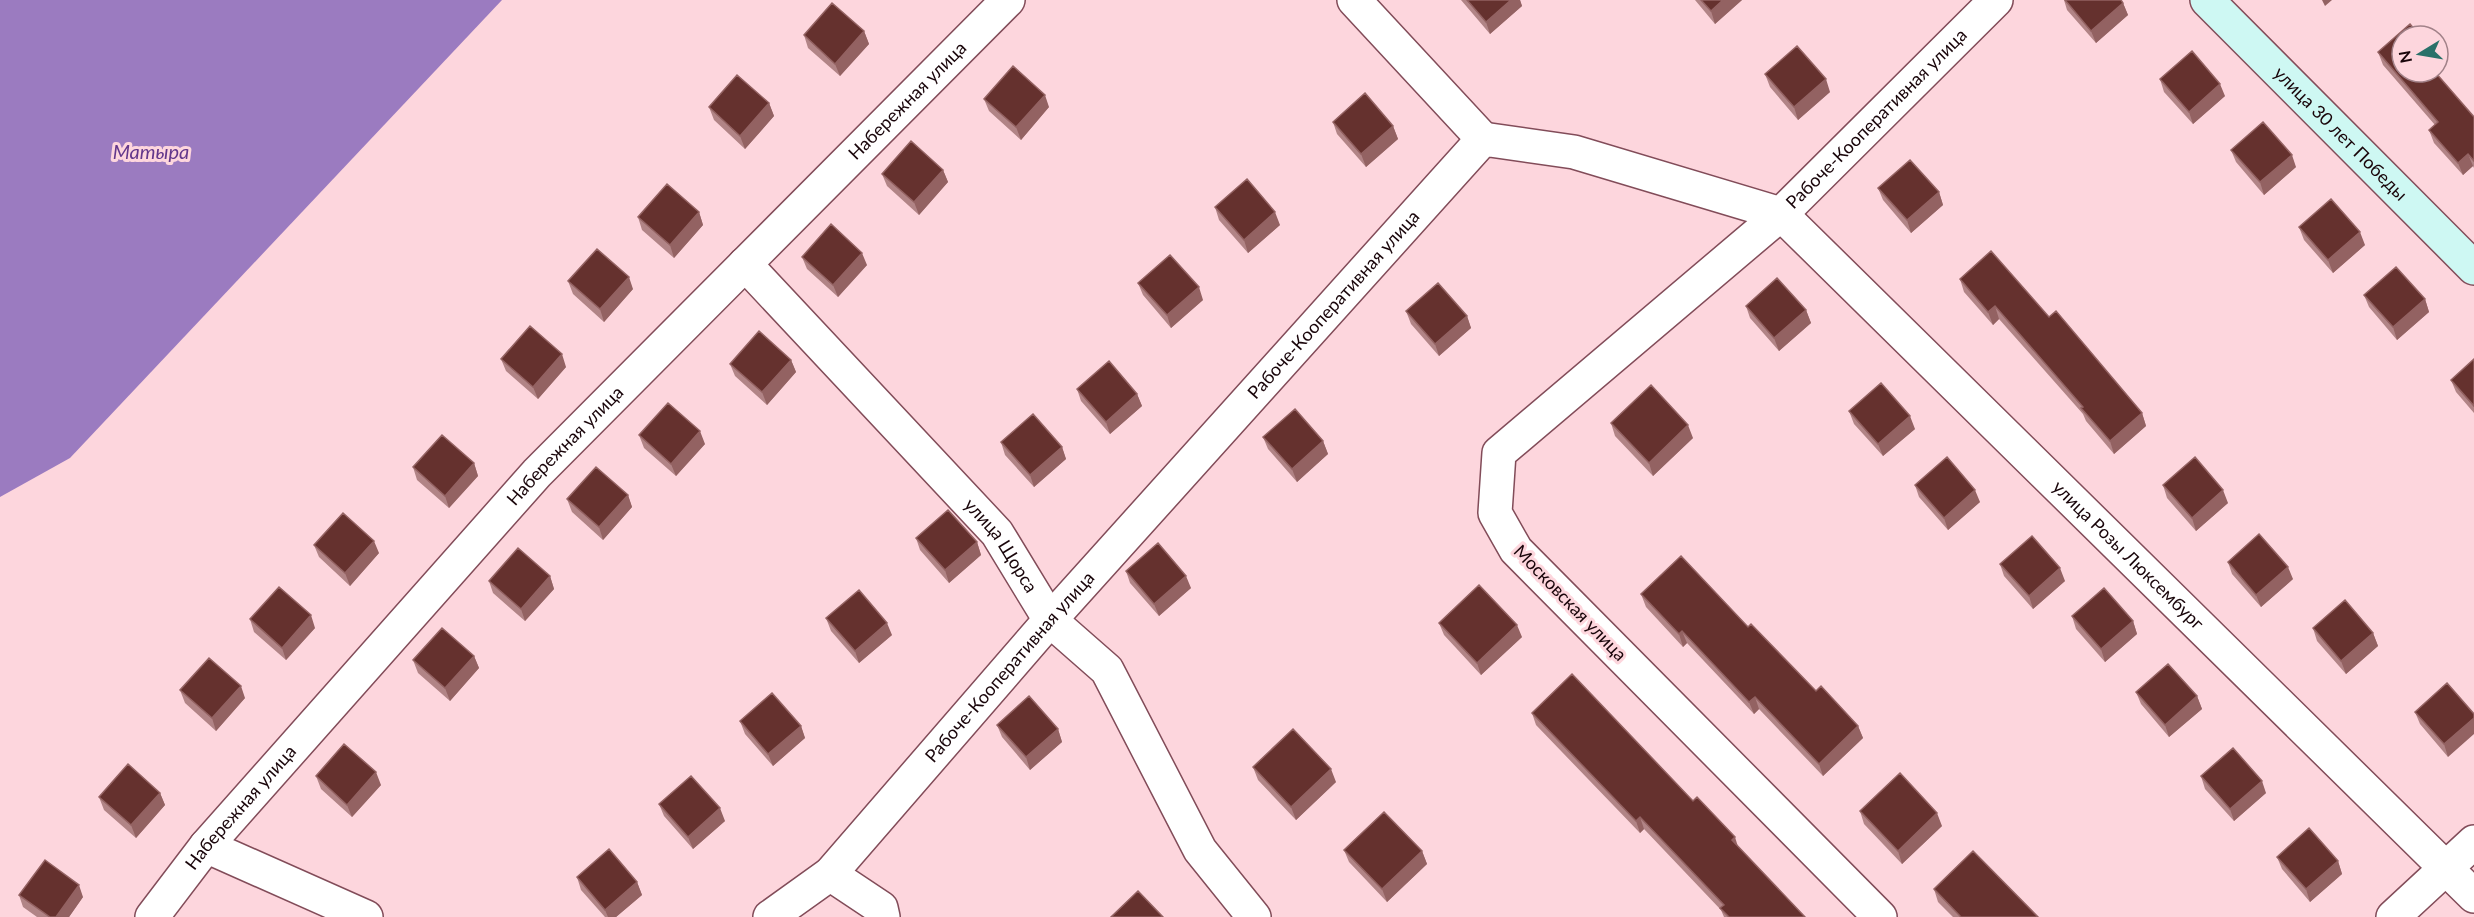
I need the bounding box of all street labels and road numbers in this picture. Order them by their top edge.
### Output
street label: Рабоче-Кооперативная улица [1781,23,1971,213]
street label: Набережная улица [843,36,970,164]
street label: улица 30 лет Победы [2270,62,2412,205]
street label: Рабоче-Кооперативная улица [1242,205,1424,403]
street label: Набережная улица [502,381,627,509]
street label: улица Розы Люксембург [2048,475,2209,634]
street label: улица Щорса [960,493,1043,596]
street label: Московская улица [1510,540,1632,665]
street label: Рабоче-Кооперативная улица [920,566,1098,766]
street label: Набережная улица [180,740,300,874]

